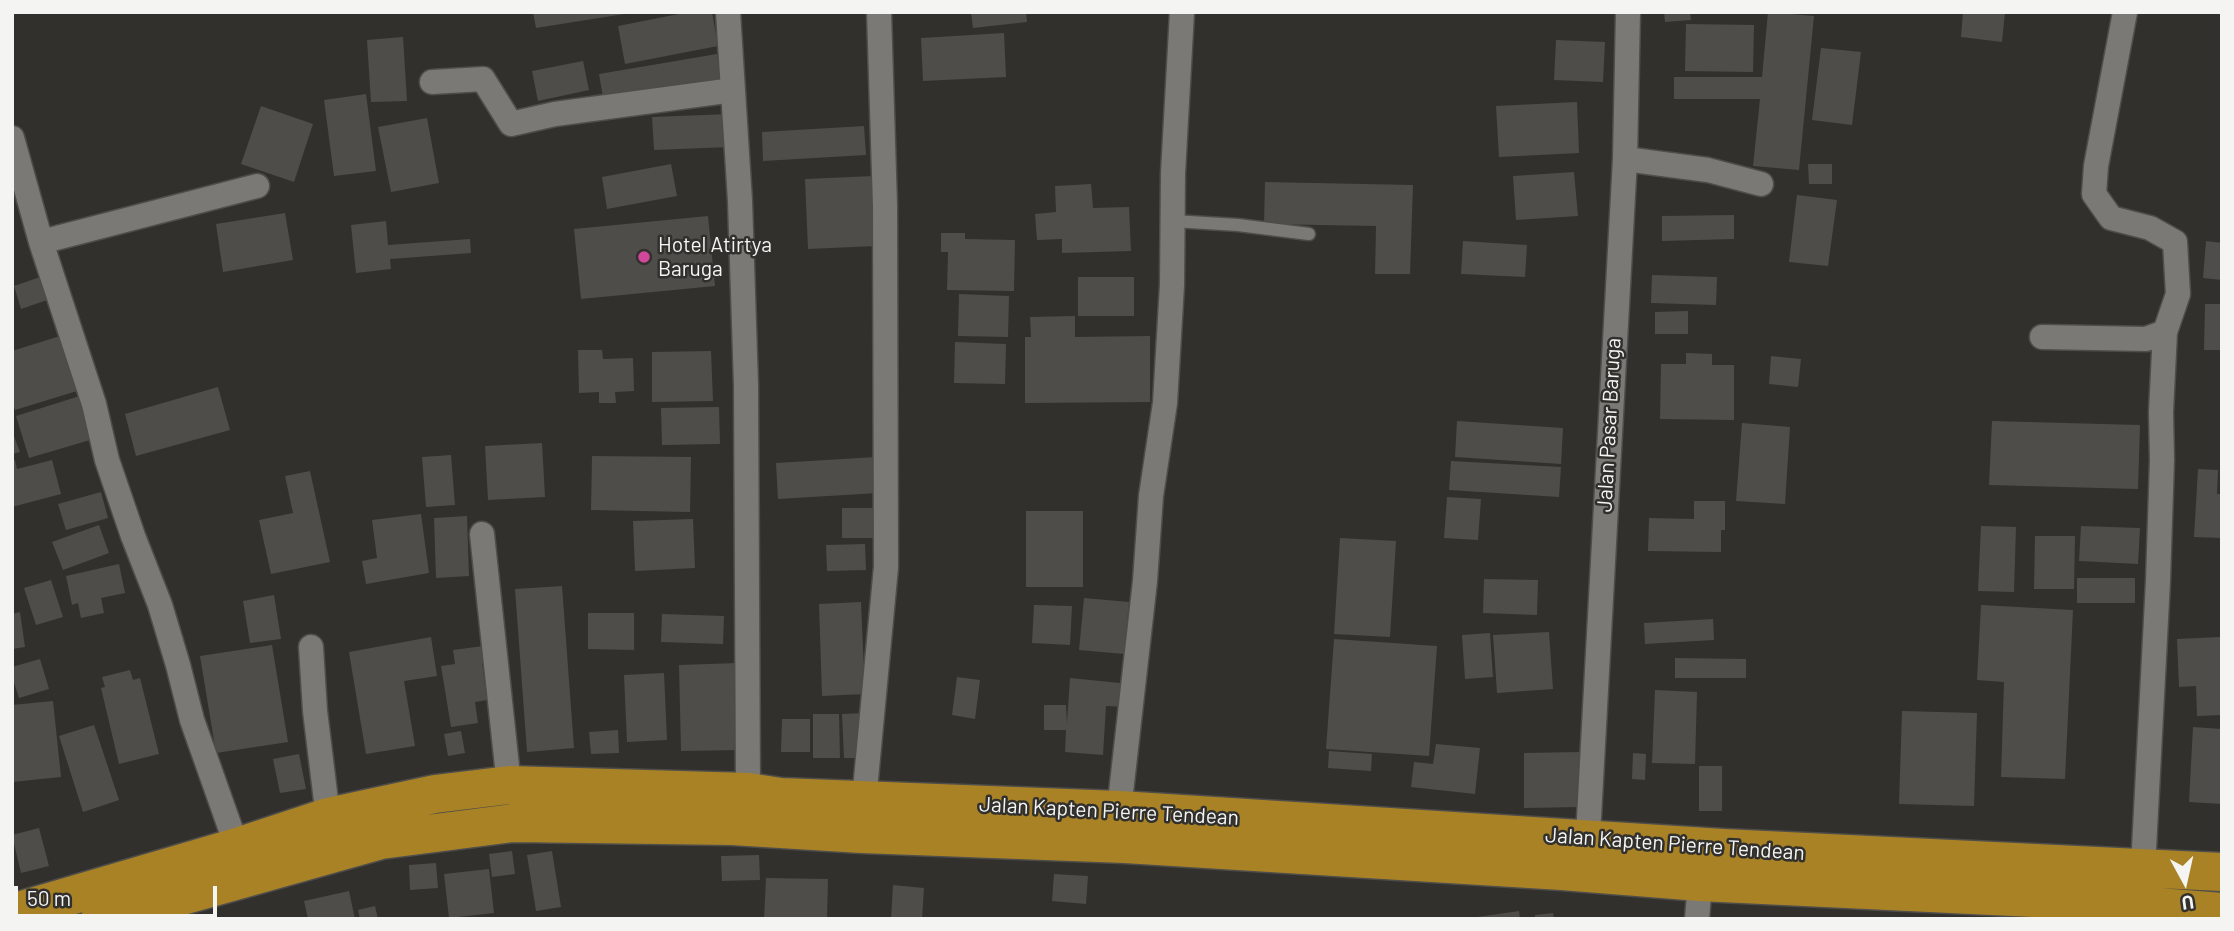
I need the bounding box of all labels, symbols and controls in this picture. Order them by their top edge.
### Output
place label: Hotel Atirtya Baruga [658,232,772,282]
marker: Hotel Atirtya Baruga [636,249,652,265]
street label: Jalan Pasar Baruga [1592,337,1626,513]
street label: Jalan Kapten Pierre Tendean [978,792,1240,830]
street label: Jalan Kapten Pierre Tendean [1544,822,1806,866]
north arrow [2150,847,2220,917]
scale bar [18,872,220,916]
text: 50 m [27,885,71,910]
text: U [2180,891,2196,916]

